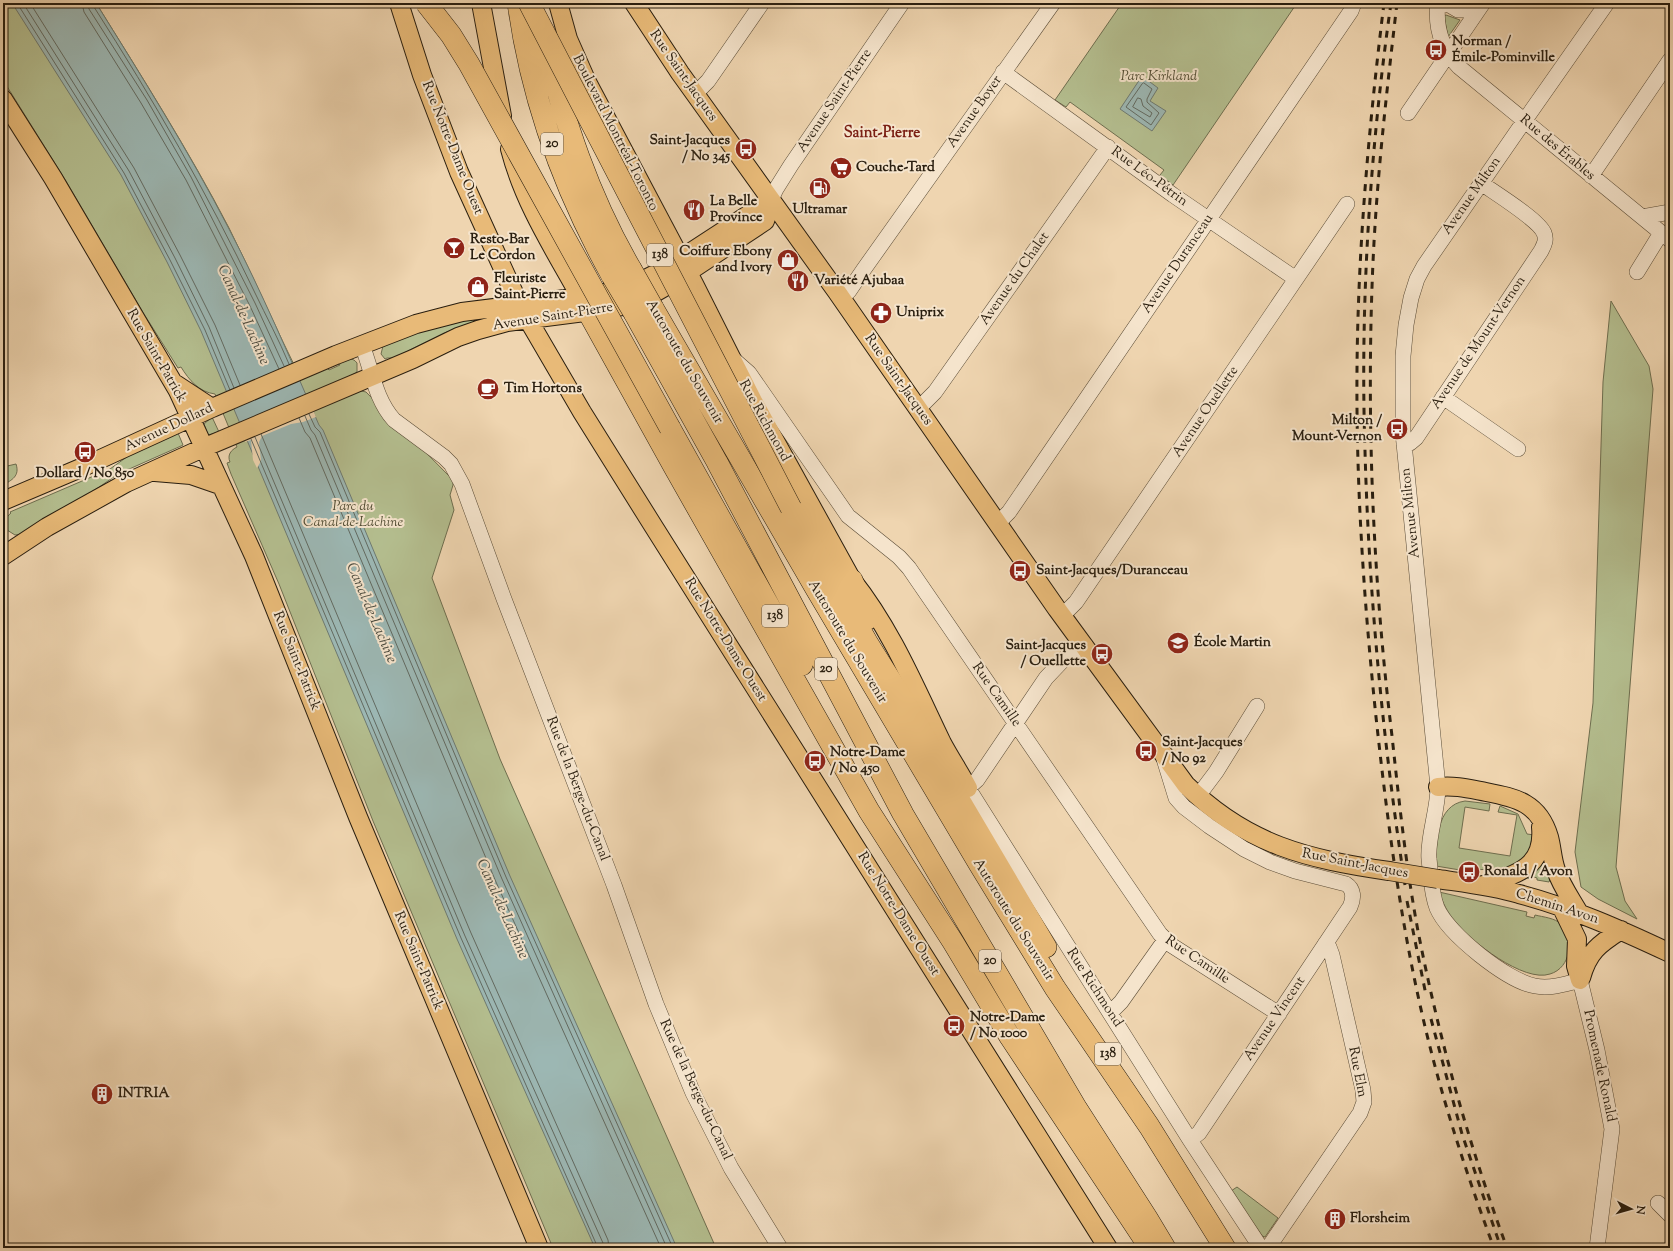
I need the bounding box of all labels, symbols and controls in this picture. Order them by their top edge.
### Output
street label: Rue Saint-Jacques [644,26,722,126]
place label: Norman / Émile-Pominville [1452,32,1555,68]
bus stop icon: Norman / Émile-Pominville [1423,37,1449,63]
street label: Avenue Saint-Pierre [793,45,877,157]
street label: Boulevard Montréal-Toronto [567,51,663,215]
park label: Parc Kirkland [1121,67,1197,87]
street label: Avenue Boyer [943,71,1008,152]
street label: Rue Notre-Dame Ouest [416,78,488,218]
street label: Rue des Érables [1515,110,1599,186]
district label: Saint-Pierre [844,123,920,144]
place label: Saint-Jacques / No 345 [650,131,730,167]
road number: 20 [541,133,563,155]
bus stop icon: Saint-Jacques / No 345 [733,136,759,162]
street label: Rue Léo-Pétrin [1106,142,1192,212]
street label: Avenue Milton [1438,153,1506,239]
supermarket icon: Couche-Tard [828,155,854,181]
place label: Couche-Tard [856,158,935,178]
fuel station icon: Ultramar [807,175,833,201]
place label: La Belle Province [710,192,763,228]
restaurant icon: La Belle Province [681,197,707,223]
place label: Ultramar [793,200,848,220]
street label: Avenue Duranceau [1137,210,1219,318]
street label: Avenue du Chalet [975,228,1055,330]
place label: Resto-Bar Le Cordon [470,230,536,266]
bar icon: Resto-Bar Le Cordon [441,235,467,261]
place label: Coiffure Ebony and Ivory [679,242,772,278]
road number: 138 [647,244,673,266]
shop icon: Coiffure Ebony and Ivory [775,247,801,273]
water label: Canal-de-Lachine [212,262,274,368]
restaurant icon: Variété Ajubaa [785,268,811,294]
place label: Fleuriste Saint-Pierre [494,269,566,305]
place label: Variété Ajubaa [814,271,905,291]
street label: Avenue de Mount-Vernon [1427,272,1531,414]
shop icon: Fleuriste Saint-Pierre [465,274,491,300]
street label: Autoroute du Souvenir [640,296,728,428]
street label: Avenue Saint-Pierre [491,298,615,336]
pharmacy icon: Uniprix [868,300,894,326]
place label: Uniprix [896,303,945,323]
street label: Rue Saint-Patrick [121,305,191,407]
street label: Rue Saint-Jacques [859,330,937,430]
street label: Avenue Ouellette [1168,362,1244,462]
cafe icon: Tim Hortons [475,376,501,402]
street label: Rue Richmond [733,376,795,466]
place label: Tim Hortons [504,379,582,399]
street label: Avenue Dollard [121,399,217,457]
place label: Milton / Mount-Vernon [1292,411,1383,447]
bus stop icon: Milton / Mount-Vernon [1384,416,1410,442]
bus stop icon: Dollard / No 850 [72,439,98,465]
place label: Dollard / No 850 [36,464,135,484]
street label: Avenue Milton [1396,467,1426,559]
park label: Parc du Canal-de-Lachine [303,497,403,533]
bus stop icon: Saint-Jacques/Duranceau [1007,558,1033,584]
water label: Canal-de-Lachine [340,559,402,667]
place label: Saint-Jacques/Duranceau [1036,561,1189,581]
street label: Rue Notre-Dame Ouest [679,574,771,706]
street label: Autoroute du Souvenir [802,577,892,708]
road number: 138 [762,605,788,627]
street label: Rue Saint-Patrick [267,608,325,714]
school or university icon: École Martin [1165,630,1191,656]
place label: École Martin [1194,632,1272,653]
place label: Saint-Jacques / Ouellette [1006,636,1086,672]
bus stop icon: Saint-Jacques / Ouellette [1089,641,1115,667]
road number: 20 [815,658,837,680]
street label: Rue Camille [966,659,1026,731]
street label: Rue de la Berge-du-Canal [540,714,614,864]
place label: Saint-Jacques / No 92 [1162,733,1243,769]
bus stop icon: Saint-Jacques / No 92 [1133,738,1159,764]
place label: Notre-Dame / No 450 [830,743,906,779]
bus stop icon: Notre-Dame / No 450 [802,748,828,774]
street label: Rue Saint-Jacques [1300,844,1410,884]
street label: Rue Notre-Dame Ouest [852,848,944,980]
street label: Autoroute du Souvenir [967,855,1059,985]
water label: Canal-de-Lachine [471,856,533,962]
bus stop icon: Ronald / Avon [1456,859,1482,885]
place label: Ronald / Avon [1484,862,1574,882]
street label: Chemin Avon [1513,884,1601,930]
street label: Rue Saint-Patrick [388,909,448,1014]
street label: Rue Camille [1161,931,1233,989]
street label: Rue Richmond [1061,944,1127,1032]
road number: 20 [979,950,1001,972]
street label: Avenue Vincent [1239,973,1311,1065]
place label: Notre-Dame / No 1000 [970,1008,1046,1044]
street label: Promenade Ronald [1577,1008,1621,1124]
bus stop icon: Notre-Dame / No 1000 [941,1013,967,1039]
street label: Rue de la Berge-du-Canal [654,1016,736,1164]
road number: 138 [1095,1043,1121,1065]
street label: Rue Elm [1342,1045,1372,1099]
building icon: INTRIA [89,1081,115,1107]
place label: INTRIA [118,1084,170,1104]
north arrow [1611,1189,1651,1229]
text: N [1632,1204,1648,1215]
building icon: Florsheim [1322,1206,1348,1232]
place label: Florsheim [1350,1209,1411,1229]

